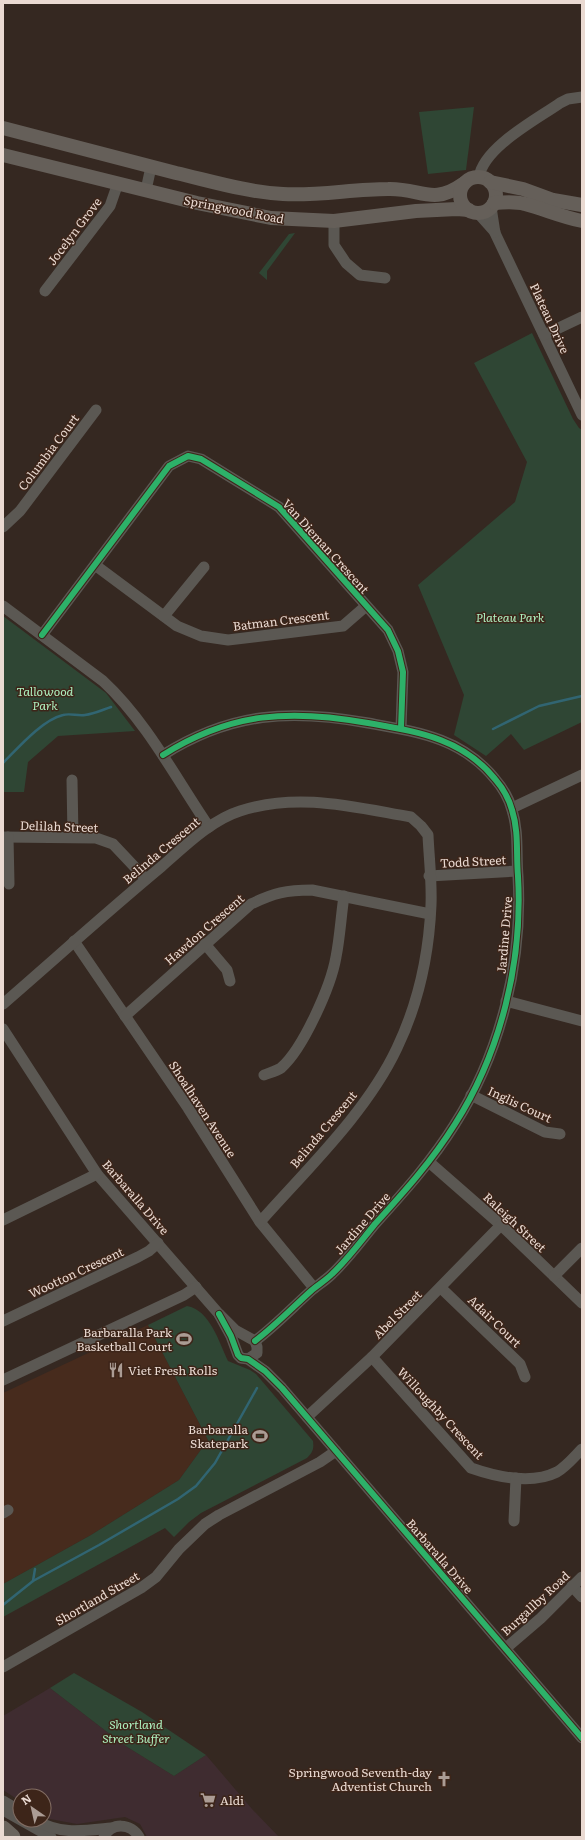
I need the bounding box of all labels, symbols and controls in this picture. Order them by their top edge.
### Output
street label: Springwood Road [182,190,286,228]
street label: Jocelyn Grove [43,193,105,269]
street label: Plateau Drive [526,280,574,356]
street label: Columbia Court [13,410,83,494]
street label: Van Dieman Crescent [278,495,374,598]
street label: Batman Crescent [232,605,330,635]
park label: Plateau Park [476,608,545,626]
park label: Tallowood Park [17,682,74,714]
street label: Belinda Crescent [118,812,204,888]
street label: Delilah Street [19,816,99,836]
street label: Todd Street [439,850,507,872]
street label: Hawdon Crescent [160,889,248,969]
street label: Jardine Drive [492,896,516,974]
street label: Shoalhaven Avenue [165,1057,241,1161]
street label: Inglis Court [485,1081,555,1127]
street label: Belinda Crescent [285,1086,361,1172]
street label: Barbaralla Drive [98,1156,174,1238]
street label: Jardine Drive [330,1188,394,1258]
street label: Raleigh Street [479,1188,551,1256]
street label: Wootton Crescent [26,1242,126,1302]
street label: Abel Street [368,1285,426,1343]
street label: Adair Court [464,1291,526,1351]
place label: Barbaralla Park Basketball Court [77,1323,173,1355]
sports icon: Barbaralla Park Basketball Court [175,1330,193,1348]
restaurant icon: Viet Fresh Rolls [107,1361,125,1379]
place label: Viet Fresh Rolls [128,1361,218,1379]
street label: Willoughby Crescent [394,1363,489,1463]
place label: Barbaralla Skatepark [188,1420,249,1452]
sports icon: Barbaralla Skatepark [251,1427,269,1445]
street label: Barbaralla Drive [402,1515,478,1597]
street label: Shortland Street [51,1566,143,1629]
street label: Burgallby Road [497,1566,574,1640]
park label: Shortland Street Buffer [102,1715,170,1747]
place label: Springwood Seventh-day Adventist Church [288,1763,432,1795]
church icon: Springwood Seventh-day Adventist Church [435,1770,453,1788]
north arrow [12,1788,52,1828]
text: N [18,1790,34,1808]
supermarket icon: Aldi [199,1791,217,1809]
place label: Aldi [220,1791,244,1809]

